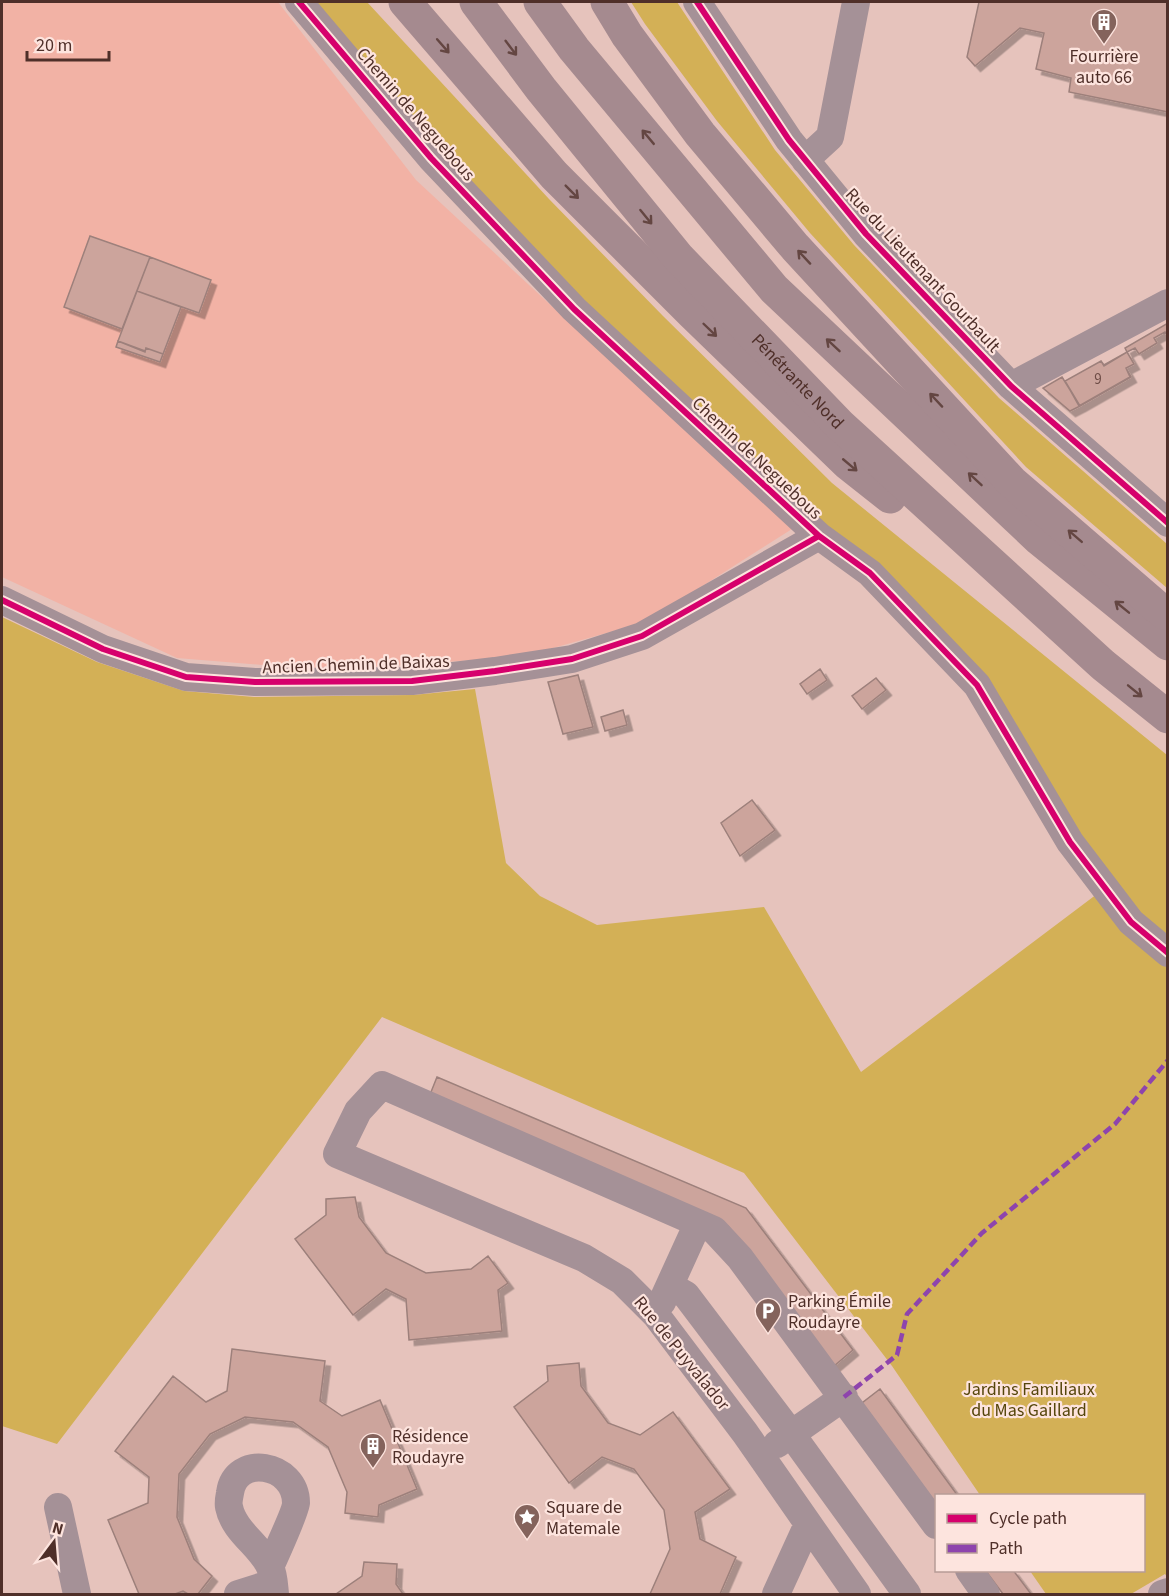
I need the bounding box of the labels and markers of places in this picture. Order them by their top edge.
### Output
building icon: Fourrière auto 66 [1089,7,1119,45]
place label: Fourrière auto 66 [1069,44,1139,90]
place label: Parking Émile Roudayre [788,1289,891,1335]
parking icon: Parking Émile Roudayre [753,1296,783,1334]
place label: Résidence Roudayre [392,1424,469,1470]
building icon: Résidence Roudayre [358,1431,388,1469]
place label: Square de Matemale [546,1495,622,1541]
place icon: Square de Matemale [512,1502,542,1540]

